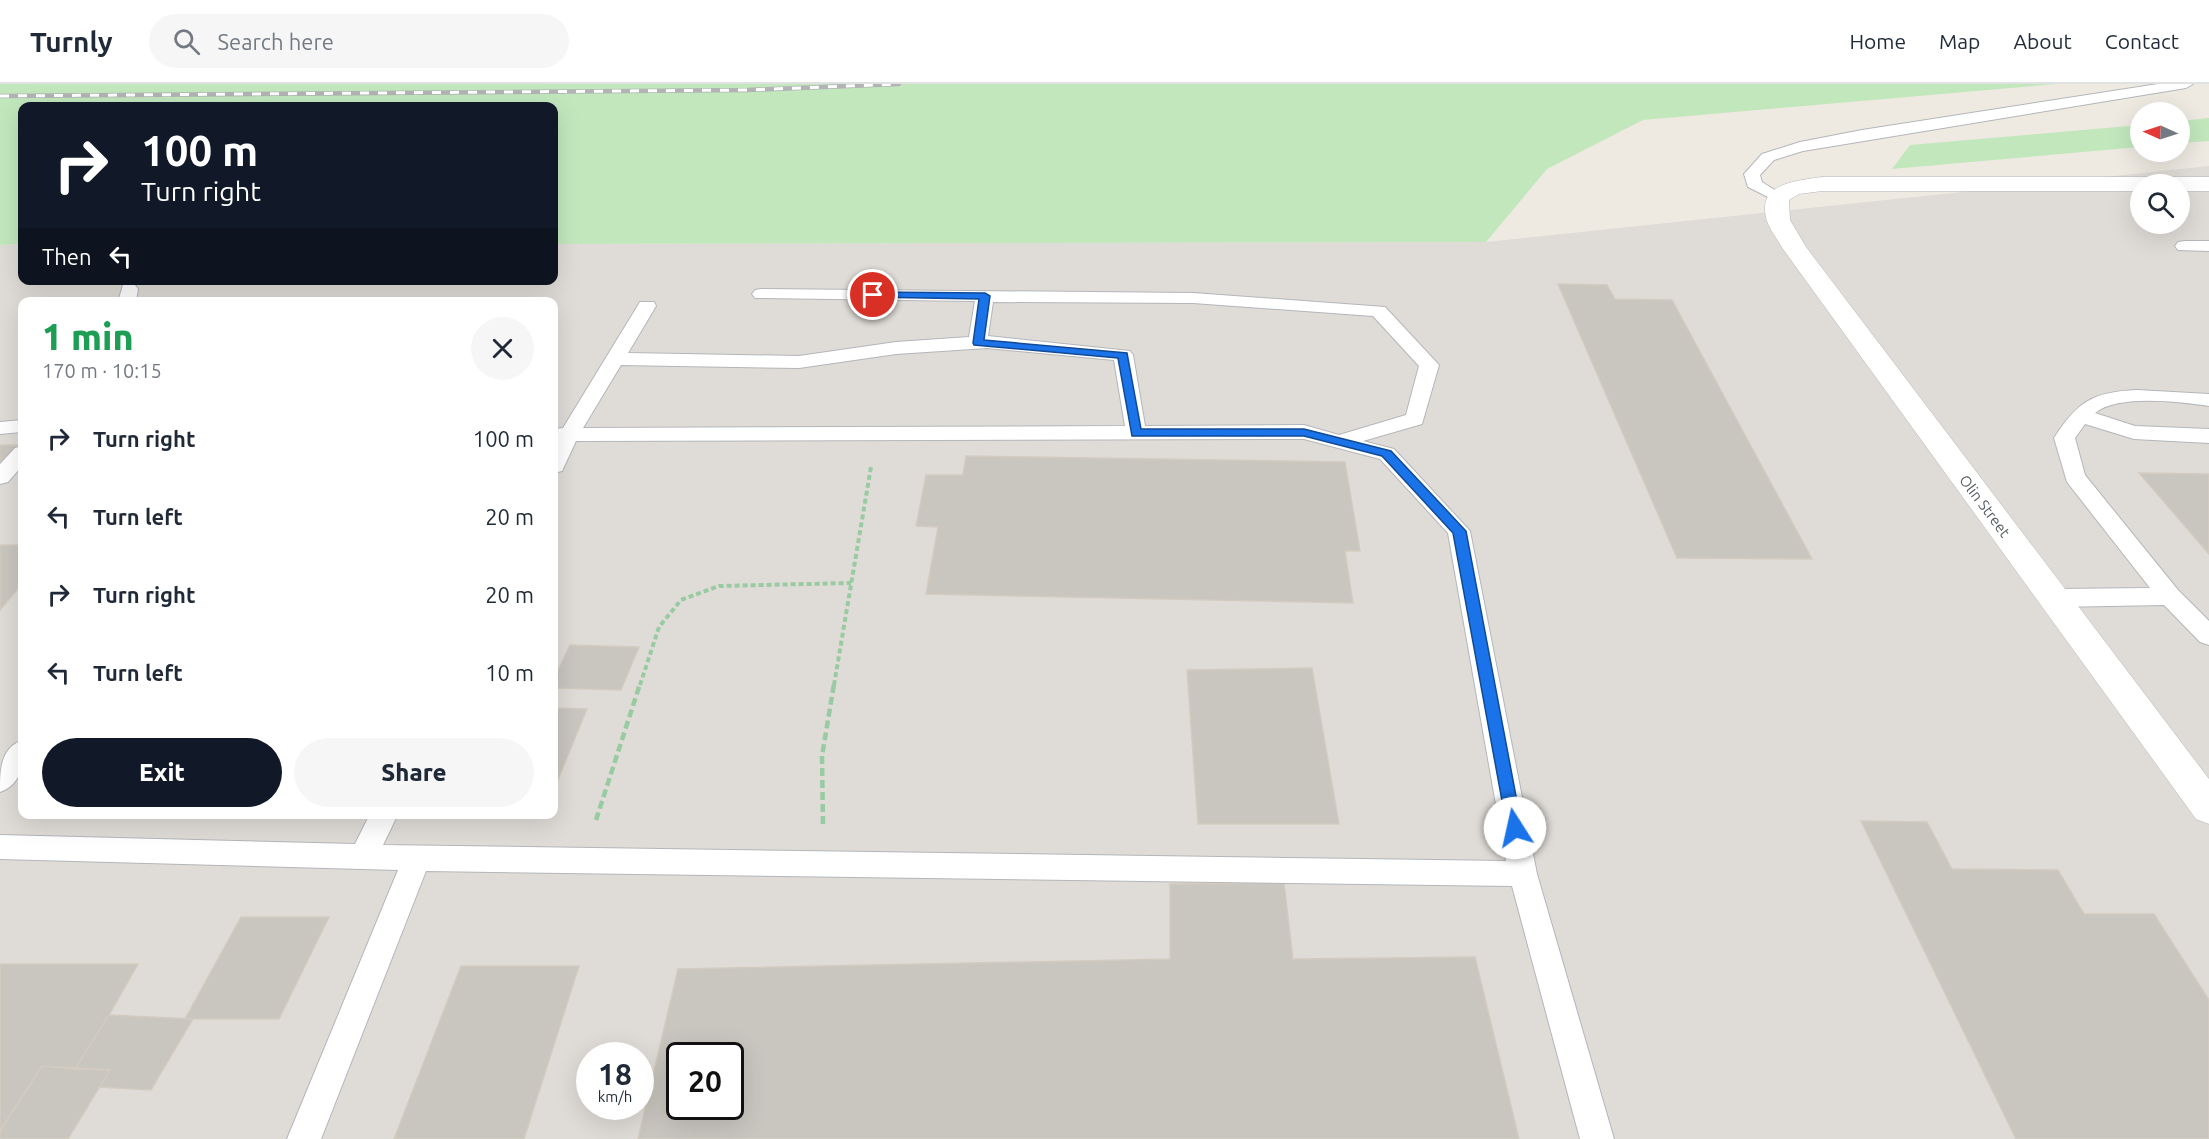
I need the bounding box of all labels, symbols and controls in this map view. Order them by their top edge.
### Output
search box [149,14,569,68]
icon: search [170,25,203,58]
text: Turnly [30,26,113,57]
text: Search here [218,29,334,54]
text: Home [1849,29,1906,53]
text: Map [1939,29,1980,53]
text: About [2013,29,2072,53]
text: Contact [2105,29,2179,53]
north arrow [2130,102,2190,162]
map controls [2130,102,2190,234]
icon: right [42,126,120,204]
text: 100 m [141,127,258,174]
button: search [2130,174,2190,234]
text: Turn right [141,176,261,206]
icon: left [104,240,137,273]
text: Then [42,244,92,269]
pin [847,269,898,320]
icon: arrive [856,278,889,311]
text: 1 min [42,316,134,357]
button: close [471,317,534,380]
text: 170 m · 10:15 [42,359,162,382]
icon: right [42,422,75,455]
text: Turn right [93,426,195,451]
text: 100 m [473,426,534,451]
street label: Olin Street [1956,472,2014,540]
icon: left [42,500,75,533]
text: Turn left [93,504,183,529]
text: 20 m [485,504,534,529]
icon: right [42,578,75,611]
text: Turn right [93,582,195,607]
text: 20 m [485,582,534,607]
icon: left [42,656,75,689]
text: Turn left [93,660,183,685]
text: 10 m [485,660,534,685]
button: Exit [42,738,282,807]
button: Share [294,738,534,807]
position arrow [1483,796,1547,860]
speed limit sign: 20 [666,1042,744,1120]
text: 18 [598,1057,632,1091]
text: km/h [598,1088,632,1105]

